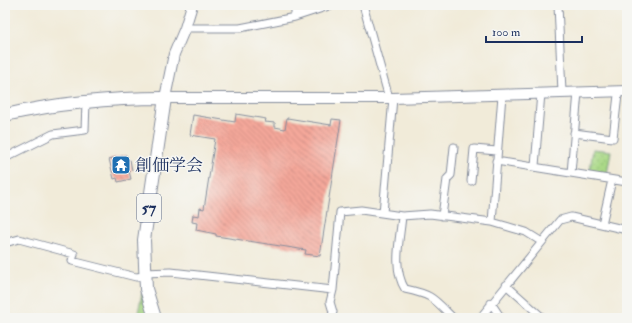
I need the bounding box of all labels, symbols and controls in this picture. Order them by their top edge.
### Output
scale bar [486,18,582,44]
text: 100 m [492,25,521,40]
temple icon: 創価学会 [110,154,132,176]
place label: 創価学会 [135,155,203,176]
road number: 57 [137,194,161,222]

